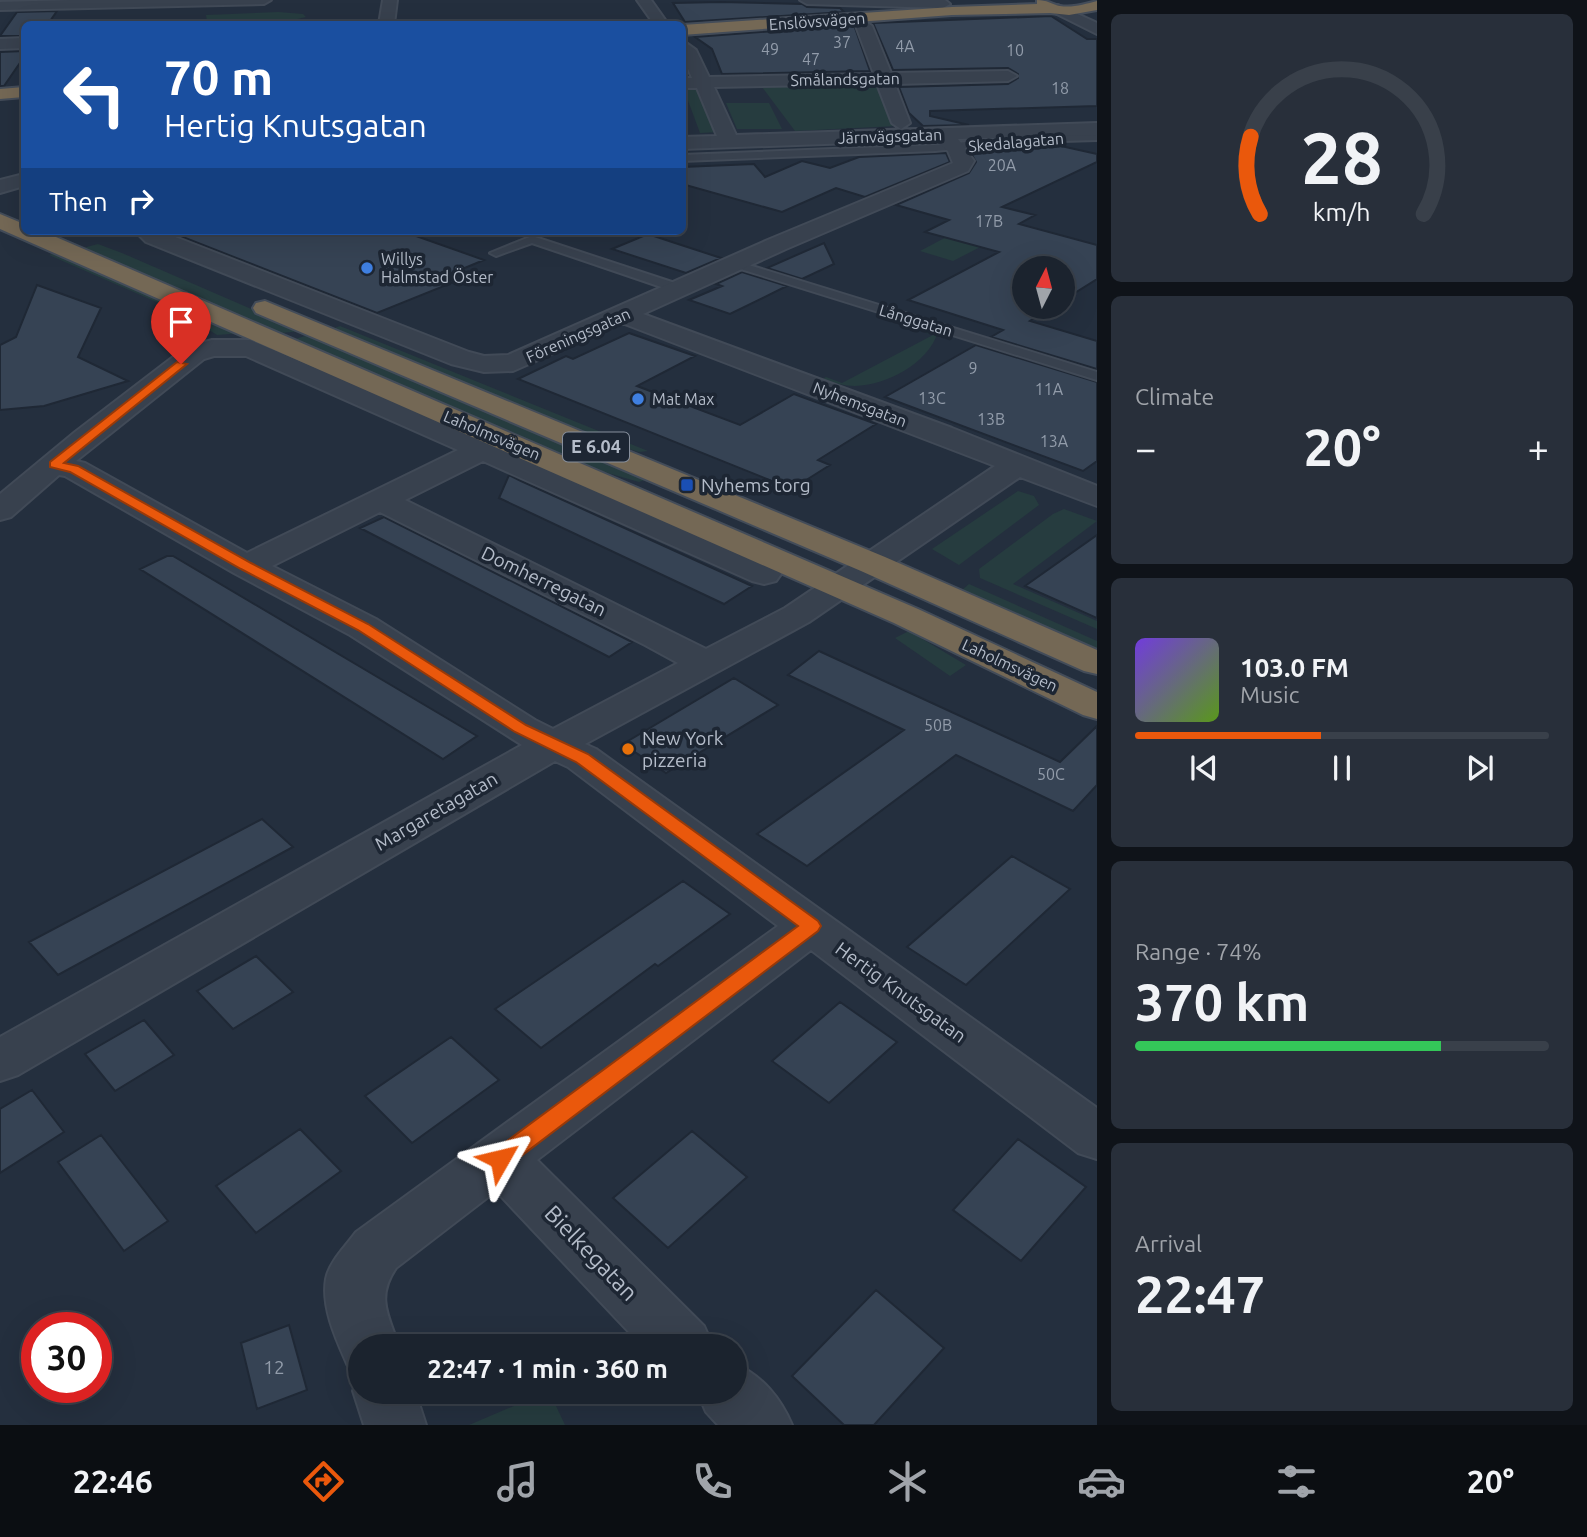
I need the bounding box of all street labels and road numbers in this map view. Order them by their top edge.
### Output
street label: Enslövsvägen [768,9,866,33]
street label: Smålandsgatan [790,69,900,89]
street label: Järnvägsgatan [837,125,943,147]
street label: Skedalagatan [967,129,1065,155]
street label: Långgatan [877,300,955,340]
street label: Föreningsgatan [523,304,633,366]
street label: Nyhemsgatan [811,378,909,430]
street label: Laholmsvägen [441,407,543,463]
road number: E 6.04 [563,432,629,462]
street label: Domherregatan [478,541,610,621]
street label: Laholmsvägen [960,635,1060,695]
street label: Margaretagatan [371,767,501,855]
street label: Hertig Knutsgatan [831,937,971,1047]
street label: Bielkegatan [540,1200,643,1305]

